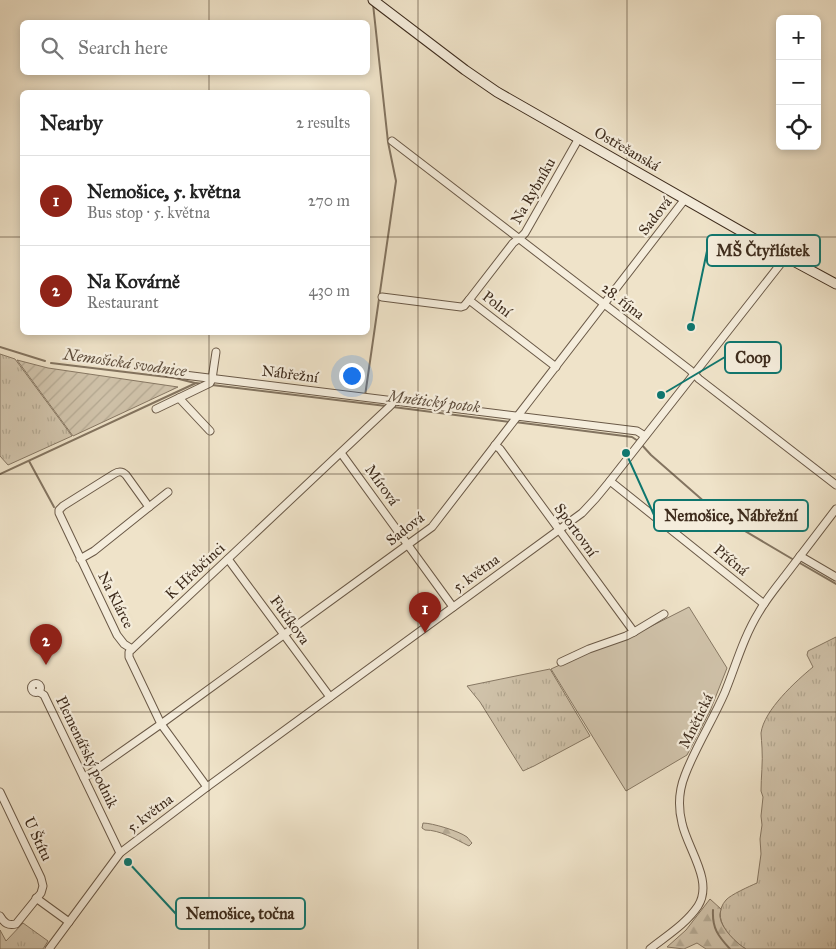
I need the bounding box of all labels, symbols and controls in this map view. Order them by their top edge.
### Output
map controls [776,15,821,150]
button: + [776,15,821,60]
search box [20,20,370,75]
icon: search [38,34,66,62]
text: Search here [78,36,168,59]
button: − [776,60,821,105]
button: locate [776,105,821,150]
text: Nearby [40,110,103,136]
text: 2 results [296,113,350,132]
street label: Ostřešanská [591,123,664,175]
street label: Na Rybníku [507,155,559,227]
text: Nemošice, 5. května [87,180,240,203]
text: 1 [53,191,59,210]
text: 270 m [308,191,350,210]
street label: Sadová [635,193,676,239]
text: Bus stop · 5. května [87,203,210,222]
callout: MŠ Čtyřlístek [707,235,820,266]
text: MŠ Čtyřlístek [716,240,810,261]
text: Na Kovárně [87,270,180,293]
street label: 28. října [598,279,649,324]
text: 2 [52,281,60,300]
text: 430 m [308,281,350,300]
street label: Polní [479,287,516,321]
text: Restaurant [87,293,159,312]
callout: Coop [725,342,781,373]
water label: Nemošická svodnice [61,344,189,381]
text: Coop [735,348,771,368]
street label: Nábřežní [261,362,320,387]
your location [339,363,365,389]
water label: Mnětický potok [384,386,481,418]
street label: Mírová [361,461,403,510]
street label: Sportovní [551,500,602,561]
callout: Nemošice, Nábřežní [654,500,808,531]
text: Nemošice, Nábřežní [664,506,799,525]
street label: Sadová [382,508,428,549]
street label: K Hřebčinci [161,539,229,603]
street label: Příčná [710,541,752,580]
street label: 5. května [449,550,503,596]
street label: Na Klárce [94,569,138,631]
street label: Fučíkova [266,592,314,648]
pin: 1 [409,592,441,633]
pin: 2 [30,624,62,665]
street label: Mnětická [675,690,717,751]
street label: Plemenářský podnik [52,693,122,811]
street label: 5. května [123,789,177,836]
street label: U Štítu [20,814,57,864]
callout: Nemošice, točna [176,898,305,929]
text: Nemošice, točna [186,904,296,923]

